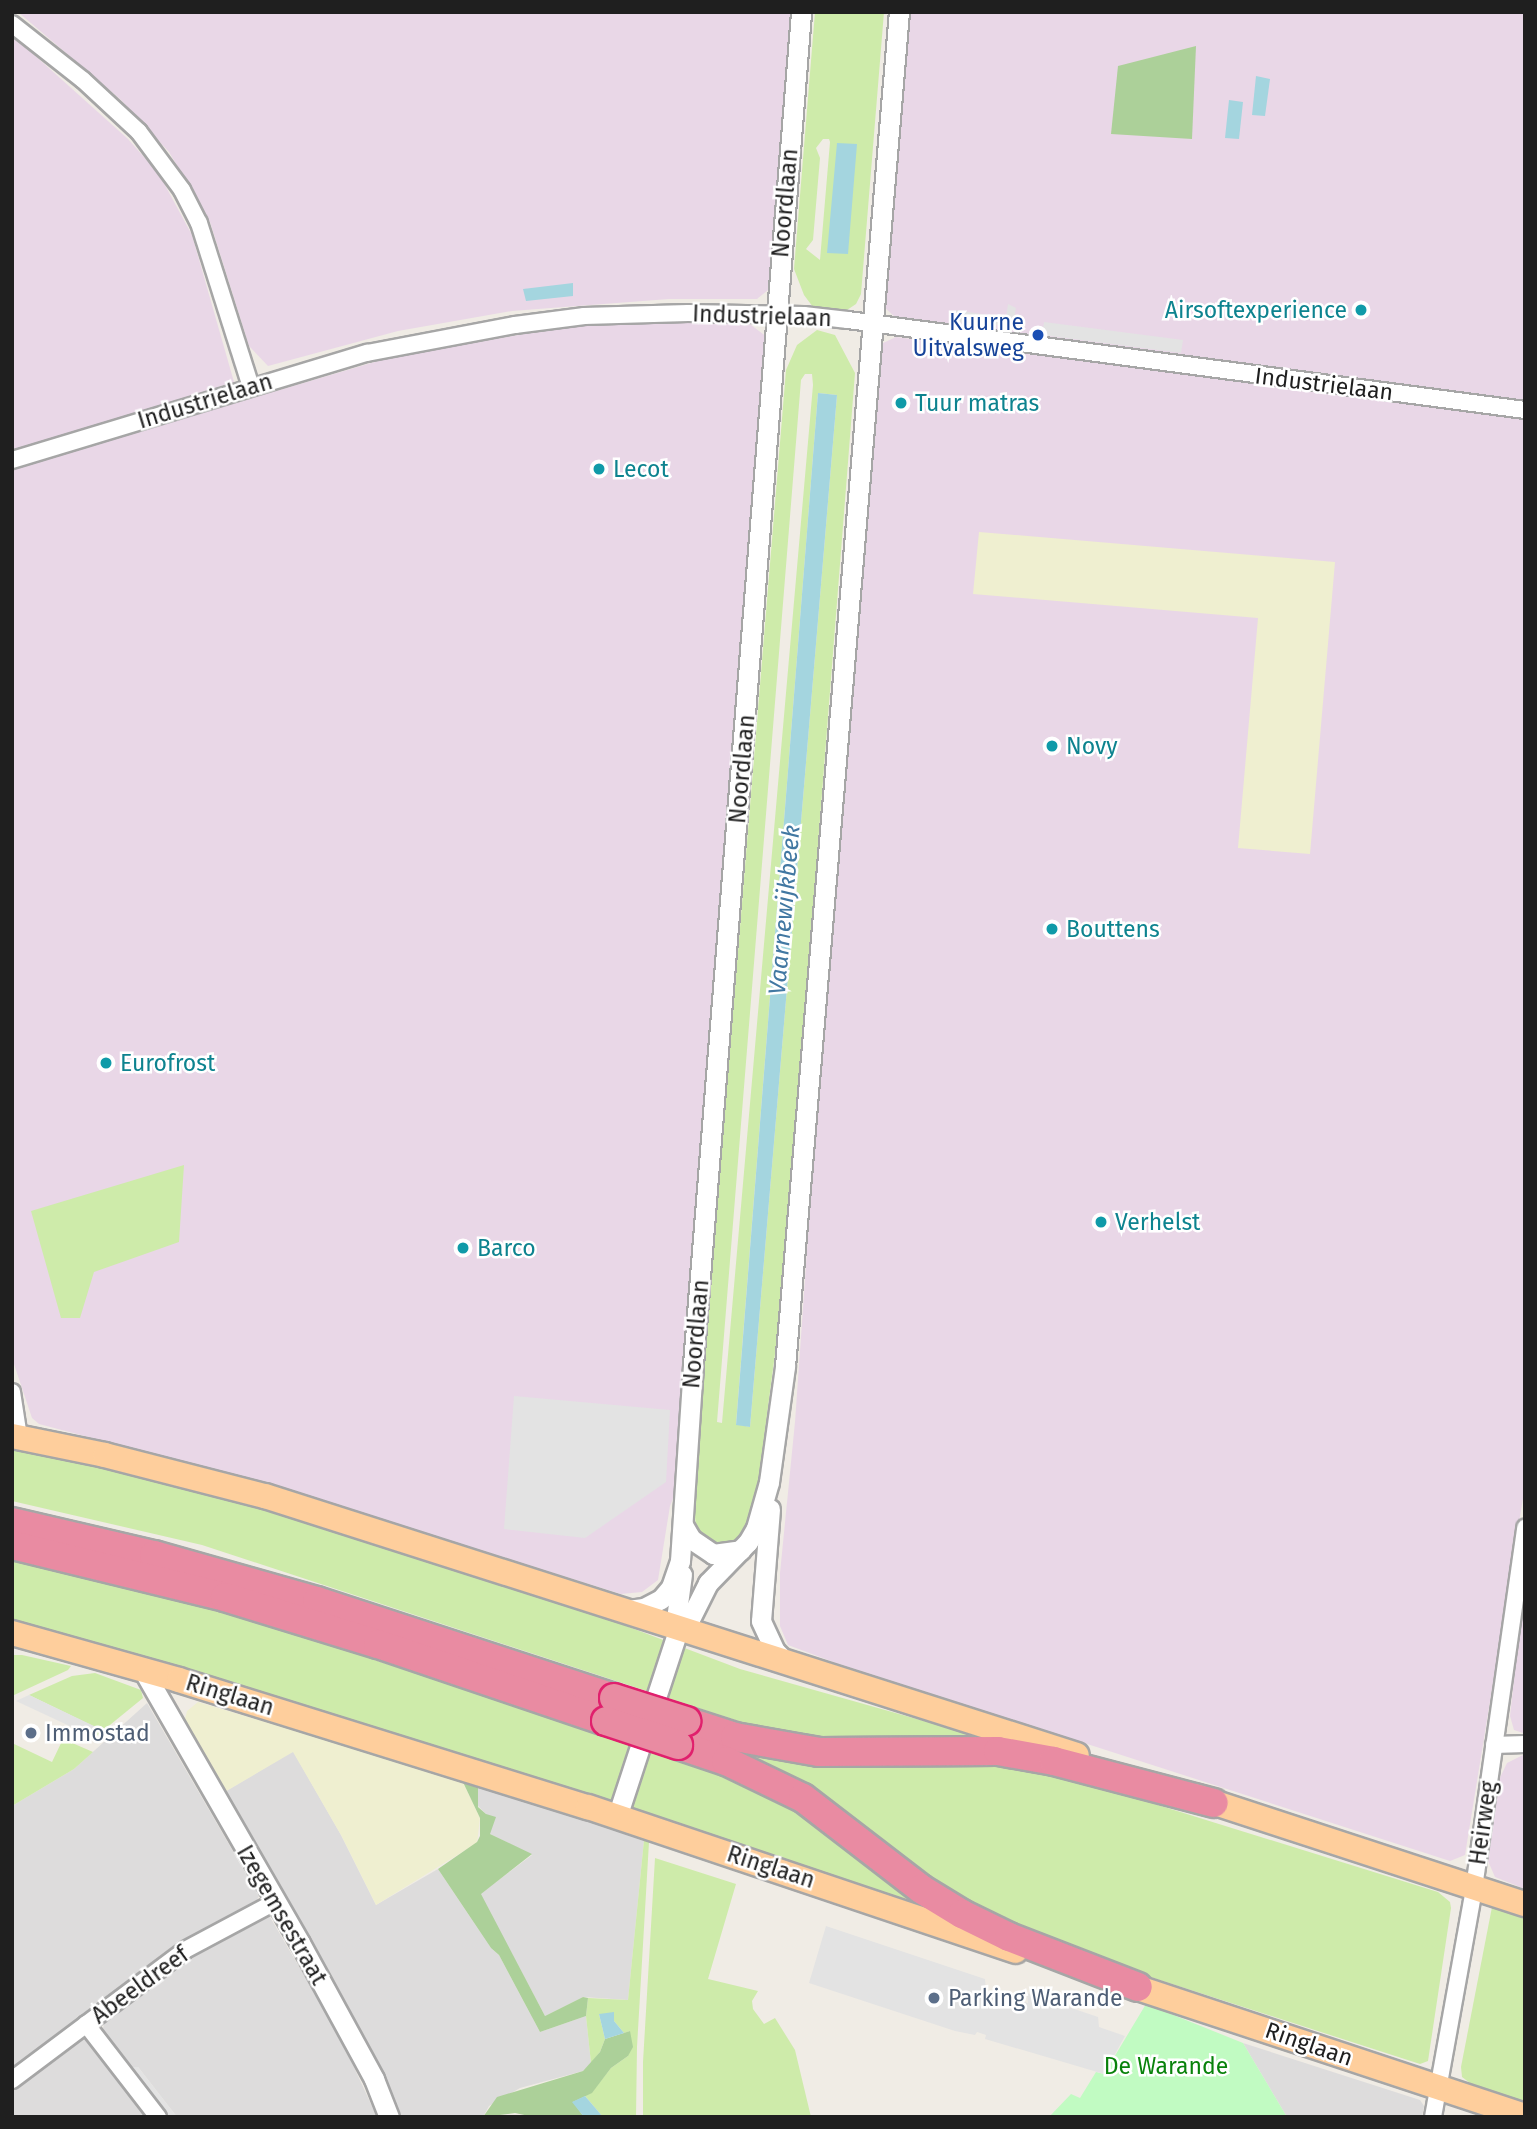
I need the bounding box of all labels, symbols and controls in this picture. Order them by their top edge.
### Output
street label: Noordlaan [766,147,804,259]
place label: Airsoftexperience [1165,296,1347,324]
street label: Industrielaan [692,300,832,332]
marker: Airsoftexperience [1353,302,1369,318]
place label: Kuurne Uitvalsweg [913,308,1024,362]
marker: Kuurne Uitvalsweg [1030,327,1046,343]
street label: Industrielaan [1253,362,1395,406]
street label: Industrielaan [134,367,276,435]
place label: Tuur matras [915,389,1039,417]
marker: Tuur matras [893,395,909,411]
place label: Lecot [613,455,669,483]
marker: Lecot [591,461,607,477]
street label: Noordlaan [723,713,761,825]
place label: Novy [1066,732,1118,760]
marker: Novy [1044,738,1060,754]
water label: Vaarnewijkbeek [763,824,807,996]
place label: Bouttens [1066,915,1160,943]
marker: Bouttens [1044,921,1060,937]
place label: Eurofrost [120,1049,215,1077]
marker: Eurofrost [98,1055,114,1071]
place label: Verhelst [1115,1208,1200,1236]
marker: Verhelst [1093,1214,1109,1230]
place label: Barco [477,1234,536,1262]
marker: Barco [455,1240,471,1256]
street label: Noordlaan [677,1278,715,1390]
street label: Ringlaan [183,1669,277,1721]
place label: Immostad [45,1719,150,1747]
marker: Immostad [23,1725,39,1741]
street label: Heirweg [1463,1779,1503,1867]
street label: Izegemsestraat [231,1840,333,1990]
street label: Ringlaan [724,1840,818,1894]
street label: Abeeldreef [86,1941,194,2029]
place label: Parking Warande [948,1984,1122,2012]
marker: Parking Warande [926,1990,942,2006]
street label: Ringlaan [1262,2016,1356,2072]
park label: De Warande [1104,2052,1228,2080]

